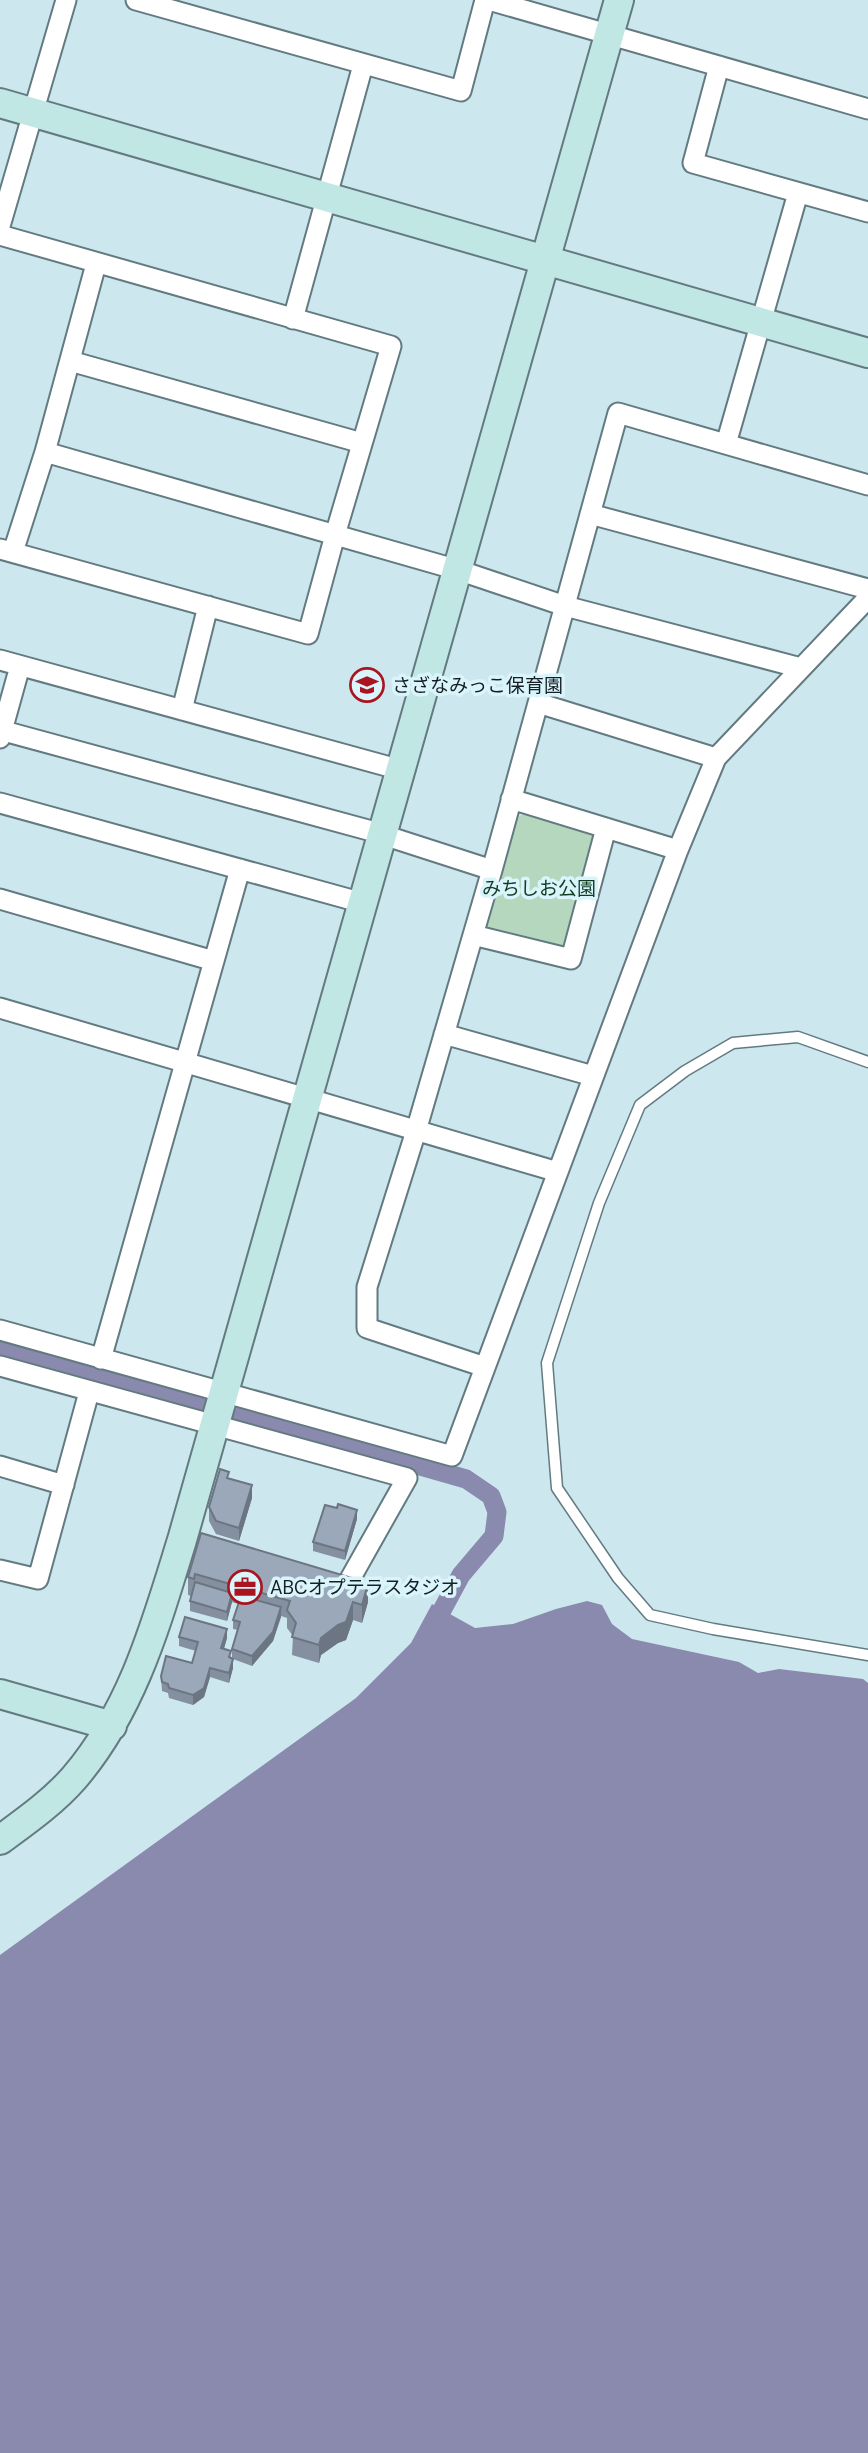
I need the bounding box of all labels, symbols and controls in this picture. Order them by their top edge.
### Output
school or university icon: さざなみっこ保育園 [348,666,386,704]
place label: さざなみっこ保育園 [392,673,563,698]
park label: みちしお公園 [482,876,596,901]
office icon: ABCオプテラスタジオ [226,1568,264,1606]
place label: ABCオプテラスタジオ [270,1575,459,1600]

